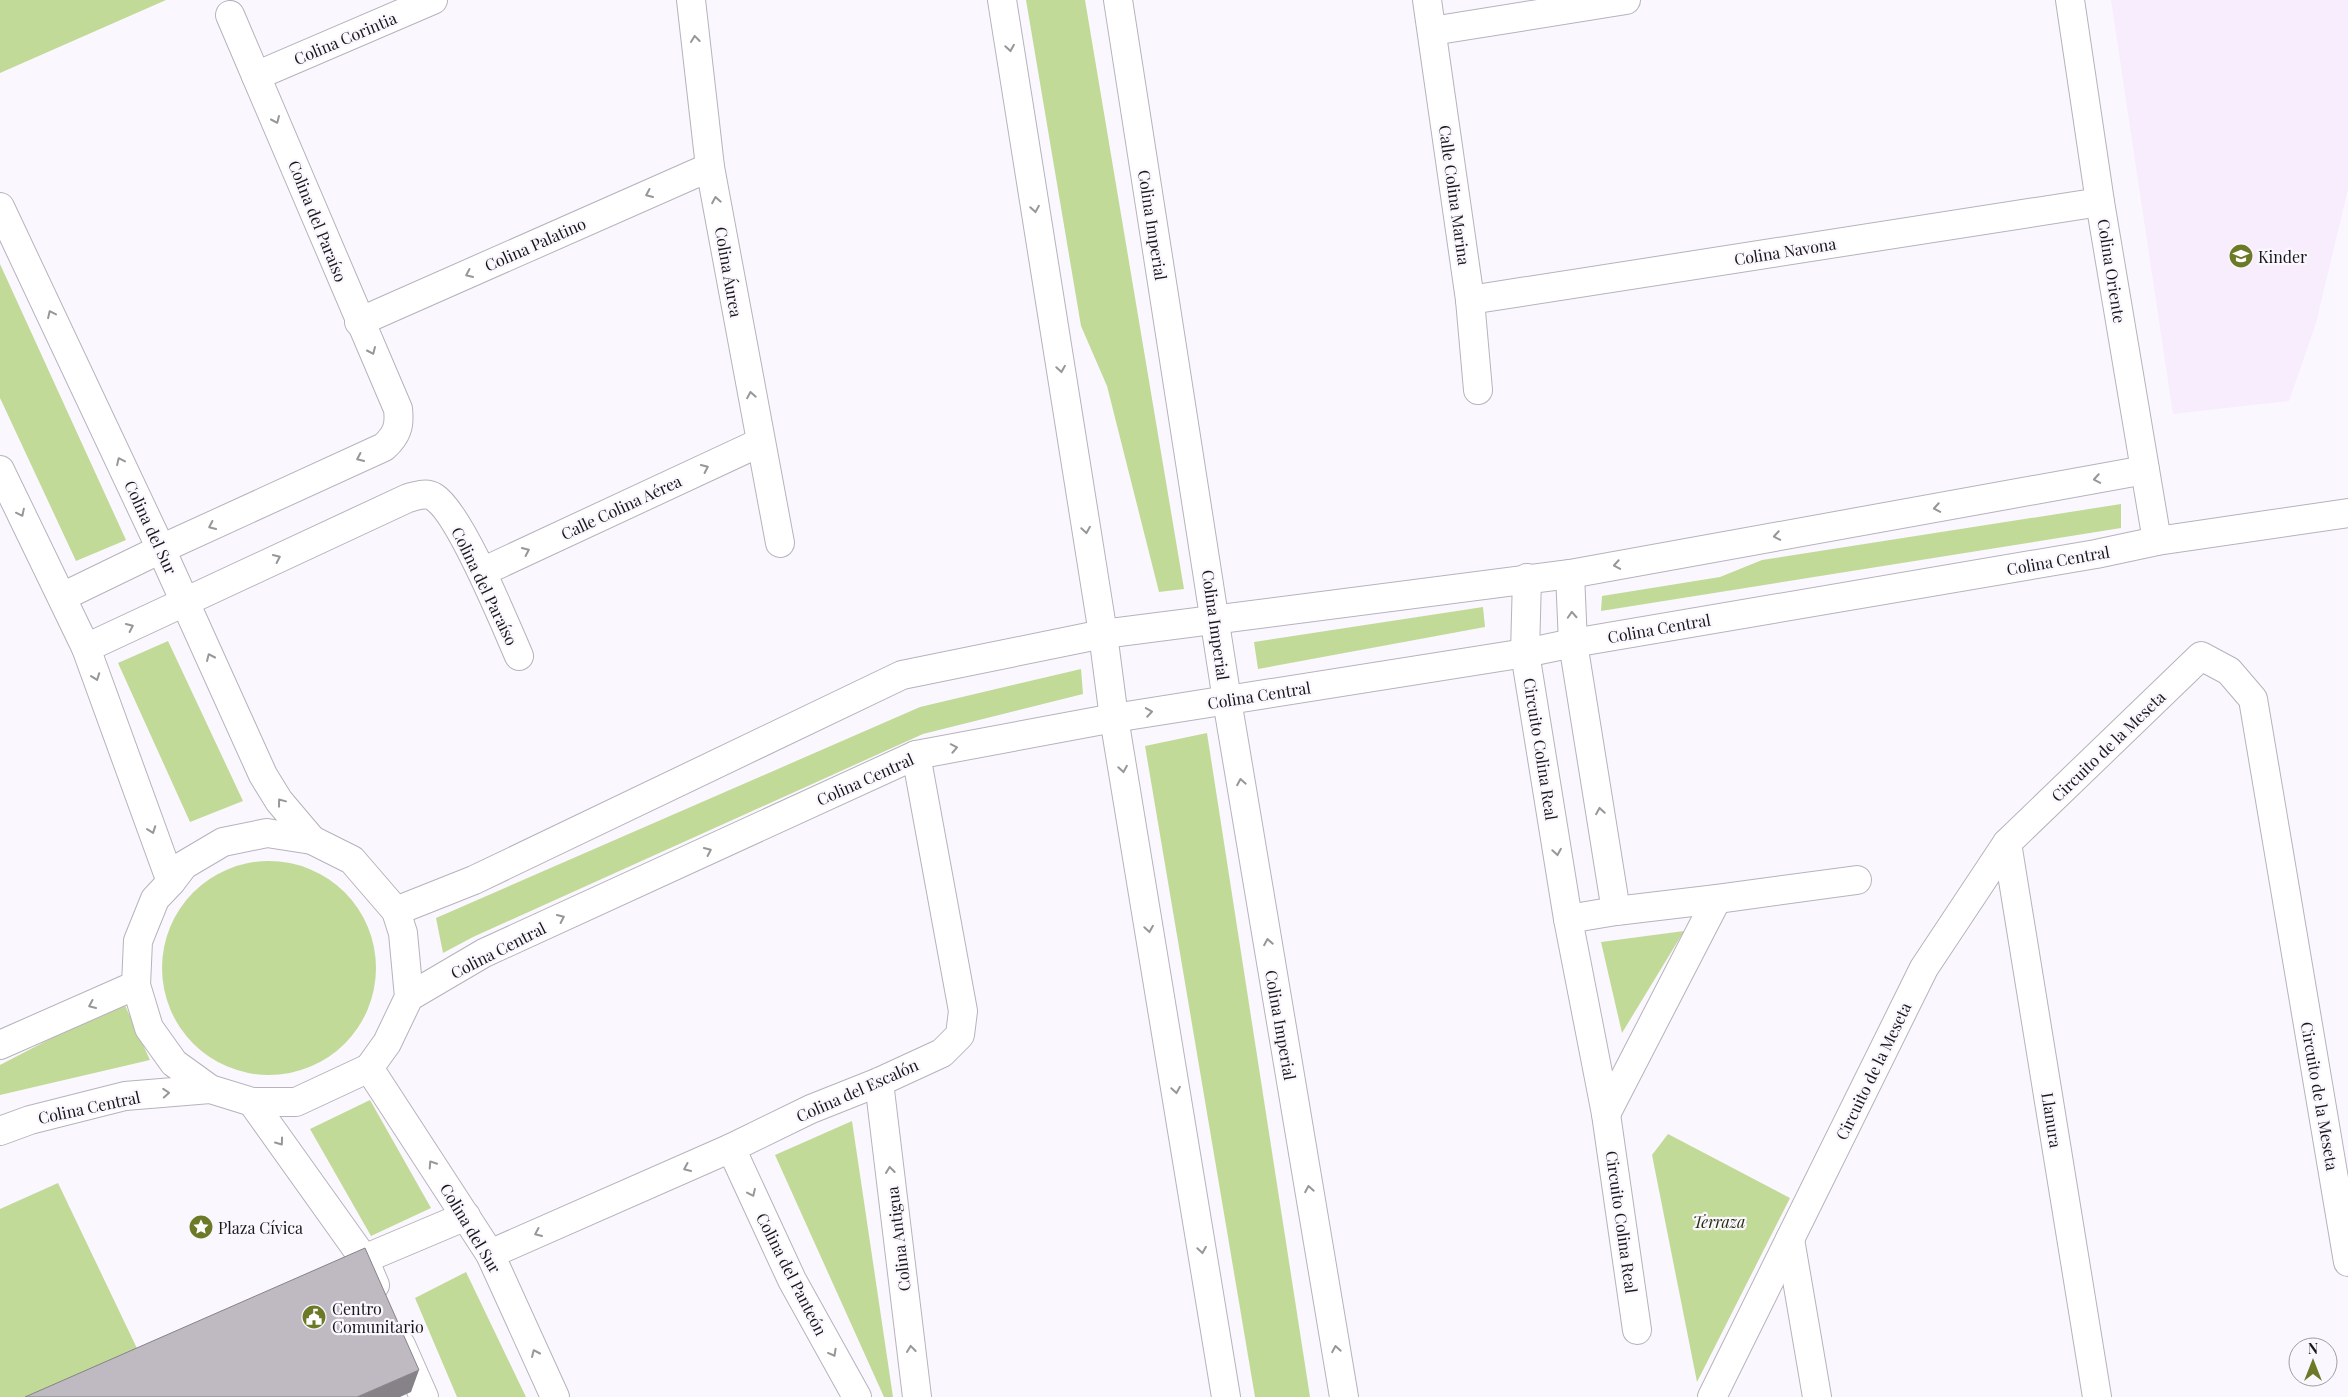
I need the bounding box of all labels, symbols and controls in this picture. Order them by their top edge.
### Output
street label: Colina Corintia [290,7,400,69]
one-way arrow [690,35,701,43]
one-way arrow [1004,45,1015,53]
one-way arrow [269,115,280,124]
street label: Calle Colina Marina [1435,124,1475,266]
street label: Colina del Paraíso [284,157,352,285]
street label: Colina Imperial [1134,168,1172,282]
one-way arrow [645,187,654,198]
one-way arrow [712,196,722,205]
one-way arrow [1030,204,1040,213]
street label: Colina Palatino [481,212,589,276]
street label: Colina Oriente [2093,217,2131,325]
street label: Colina Áurea [711,225,747,319]
street label: Colina Navona [1732,233,1838,269]
school or university icon: Kinder [2228,243,2254,269]
place label: Kinder [2258,246,2307,267]
one-way arrow [465,267,474,278]
one-way arrow [46,310,57,319]
one-way arrow [366,346,377,355]
one-way arrow [1055,365,1065,374]
one-way arrow [746,390,756,399]
one-way arrow [356,452,365,462]
one-way arrow [116,457,126,466]
one-way arrow [700,464,709,474]
street label: Calle Colina Aérea [557,470,685,544]
one-way arrow [2093,473,2102,483]
street label: Colina del Sur [120,477,182,577]
one-way arrow [1933,502,1942,512]
one-way arrow [15,508,25,517]
one-way arrow [208,519,217,530]
street label: Colina del Paraíso [447,523,523,649]
one-way arrow [1081,525,1091,534]
one-way arrow [1773,531,1782,541]
street label: Colina Central [2005,541,2112,579]
one-way arrow [521,547,530,557]
one-way arrow [272,554,281,564]
one-way arrow [1613,560,1622,570]
street label: Colina Imperial [1198,568,1234,682]
street label: Colina Central [1606,609,1713,647]
one-way arrow [1566,611,1577,619]
one-way arrow [125,622,134,633]
one-way arrow [205,653,216,662]
one-way arrow [90,672,100,681]
street label: Colina Central [1206,676,1313,714]
street label: Circuito Colina Real [1519,676,1563,822]
street label: Circuito de la Meseta [2047,686,2169,806]
one-way arrow [1144,708,1153,718]
one-way arrow [950,743,959,754]
street label: Colina Central [813,748,917,810]
one-way arrow [1117,765,1127,773]
one-way arrow [1236,777,1246,786]
one-way arrow [278,798,287,808]
one-way arrow [1595,806,1605,815]
one-way arrow [146,825,156,833]
one-way arrow [703,846,712,857]
one-way arrow [1551,848,1562,856]
one-way arrow [556,914,565,925]
street label: Colina Central [447,917,550,983]
one-way arrow [1144,925,1154,934]
one-way arrow [1263,938,1273,946]
street label: Colina Imperial [1261,968,1301,1082]
one-way arrow [88,998,97,1009]
street label: Circuito de la Meseta [1831,999,1915,1143]
street label: Circuito de la Meseta [2297,1020,2343,1172]
street label: Colina del Escalón [793,1053,922,1126]
one-way arrow [1170,1085,1180,1094]
street label: Colina Central [36,1086,143,1128]
one-way arrow [162,1087,170,1098]
street label: Llanura [2037,1091,2067,1149]
one-way arrow [274,1136,283,1146]
street label: Circuito Colina Real [1602,1149,1642,1295]
one-way arrow [429,1161,439,1170]
one-way arrow [683,1161,692,1172]
one-way arrow [885,1166,896,1174]
street label: Colina del Sur [436,1179,506,1277]
one-way arrow [1304,1184,1315,1192]
street label: Colina Antigua [881,1185,915,1293]
one-way arrow [745,1188,756,1197]
street label: Colina del Panteón [752,1209,832,1339]
park label: Terraza [1693,1211,1745,1232]
place icon: Plaza Cívica [188,1214,214,1240]
place label: Plaza Cívica [218,1217,303,1238]
one-way arrow [534,1227,543,1238]
one-way arrow [1197,1246,1207,1254]
place label: Centro Comunitario [332,1298,424,1337]
public building icon: Centro Comunitario [301,1304,327,1330]
north arrow [2288,1337,2338,1387]
text: N [2308,1339,2318,1358]
one-way arrow [906,1344,917,1352]
one-way arrow [1331,1345,1341,1353]
one-way arrow [826,1348,836,1357]
one-way arrow [531,1349,541,1358]

